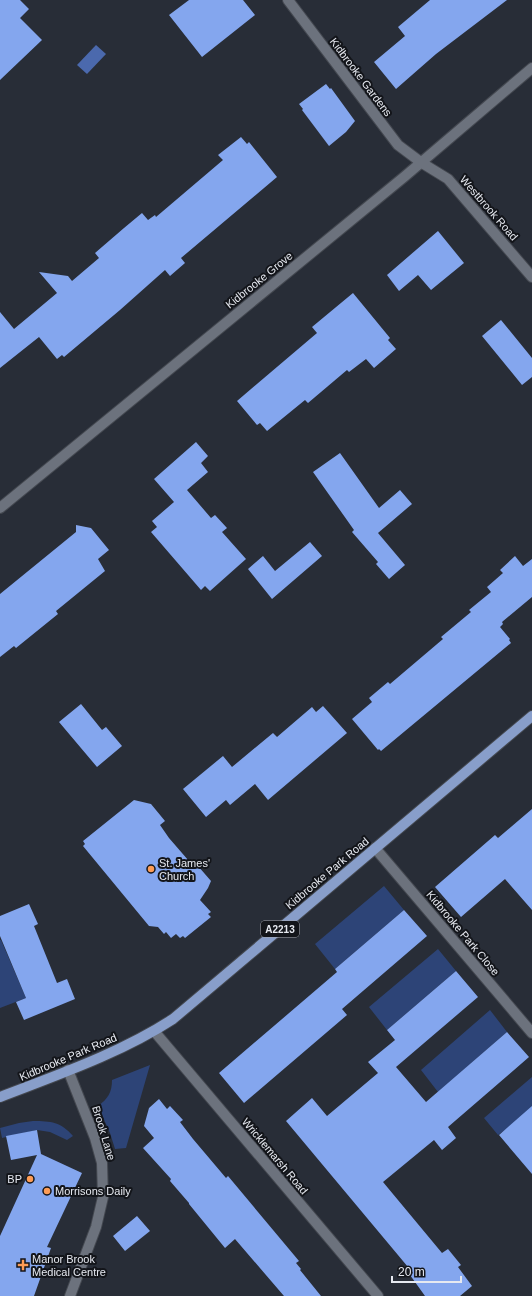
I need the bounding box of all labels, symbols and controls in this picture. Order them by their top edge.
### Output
street label: Kidbrooke Gardens [328,36,395,119]
street label: Westbrook Road [458,173,520,243]
street label: Kidbrooke Grove [223,249,295,311]
street label: Kidbrooke Park Road [283,835,371,911]
place label: St. James' Church [159,857,210,882]
marker: St. James' Church [146,864,156,874]
street label: Kidbrooke Park Close [424,888,502,978]
road number: A2213 [261,921,299,937]
street label: Kidbrooke Park Road [18,1031,118,1083]
street label: Brook Lane [90,1104,118,1162]
street label: Wricklemarsh Road [240,1115,310,1197]
place label: BP [7,1173,22,1185]
marker: BP [25,1174,35,1184]
place label: Morrisons Daily [55,1185,131,1197]
marker: Morrisons Daily [42,1186,52,1196]
place label: Manor Brook Medical Centre [32,1253,106,1278]
scale bar [392,1258,461,1284]
marker: Manor Brook Medical Centre [17,1259,29,1271]
text: 20 m [398,1265,425,1279]

